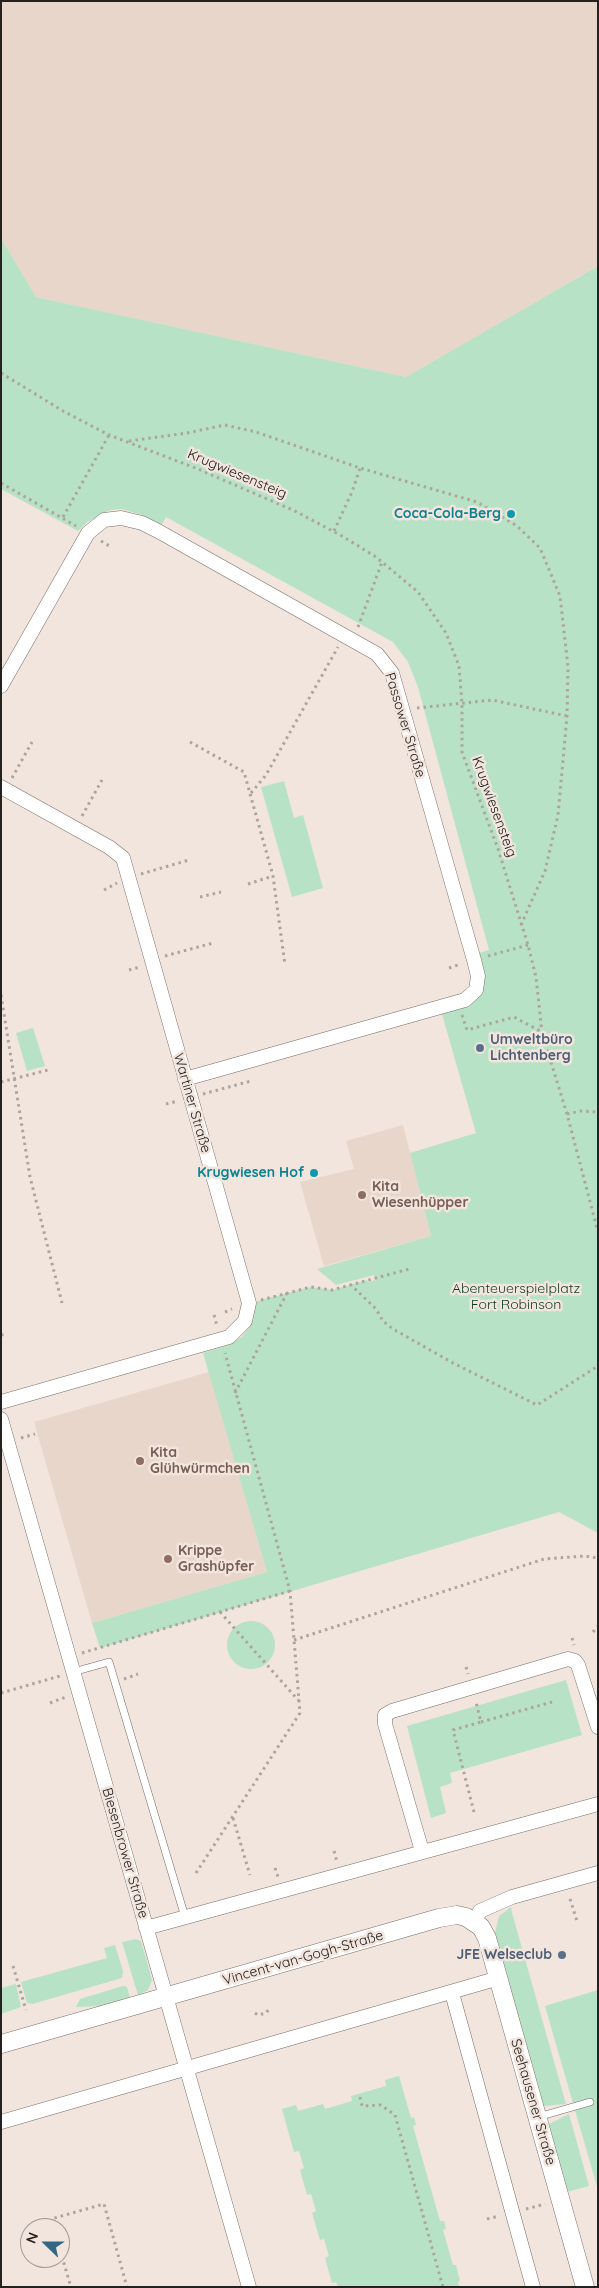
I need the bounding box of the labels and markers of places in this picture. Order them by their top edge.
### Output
place label: Coca-Cola-Berg [394,506,501,522]
marker: Coca-Cola-Berg [505,508,517,520]
place label: Umweltbüro Lichtenberg [490,1032,573,1064]
marker: Umweltbüro Lichtenberg [474,1042,486,1054]
place label: Krugwiesen Hof [197,1165,304,1181]
marker: Krugwiesen Hof [308,1167,320,1179]
place label: Kita Wiesenhüpper [372,1179,468,1212]
marker: Kita Wiesenhüpper [356,1189,368,1201]
place label: Kita Glühwürmchen [150,1445,250,1478]
marker: Kita Glühwürmchen [134,1455,146,1467]
place label: Krippe Grashüpfer [178,1543,254,1575]
marker: Krippe Grashüpfer [162,1553,174,1565]
place label: JFE Welseclub [456,1947,552,1963]
marker: JFE Welseclub [556,1949,568,1961]

